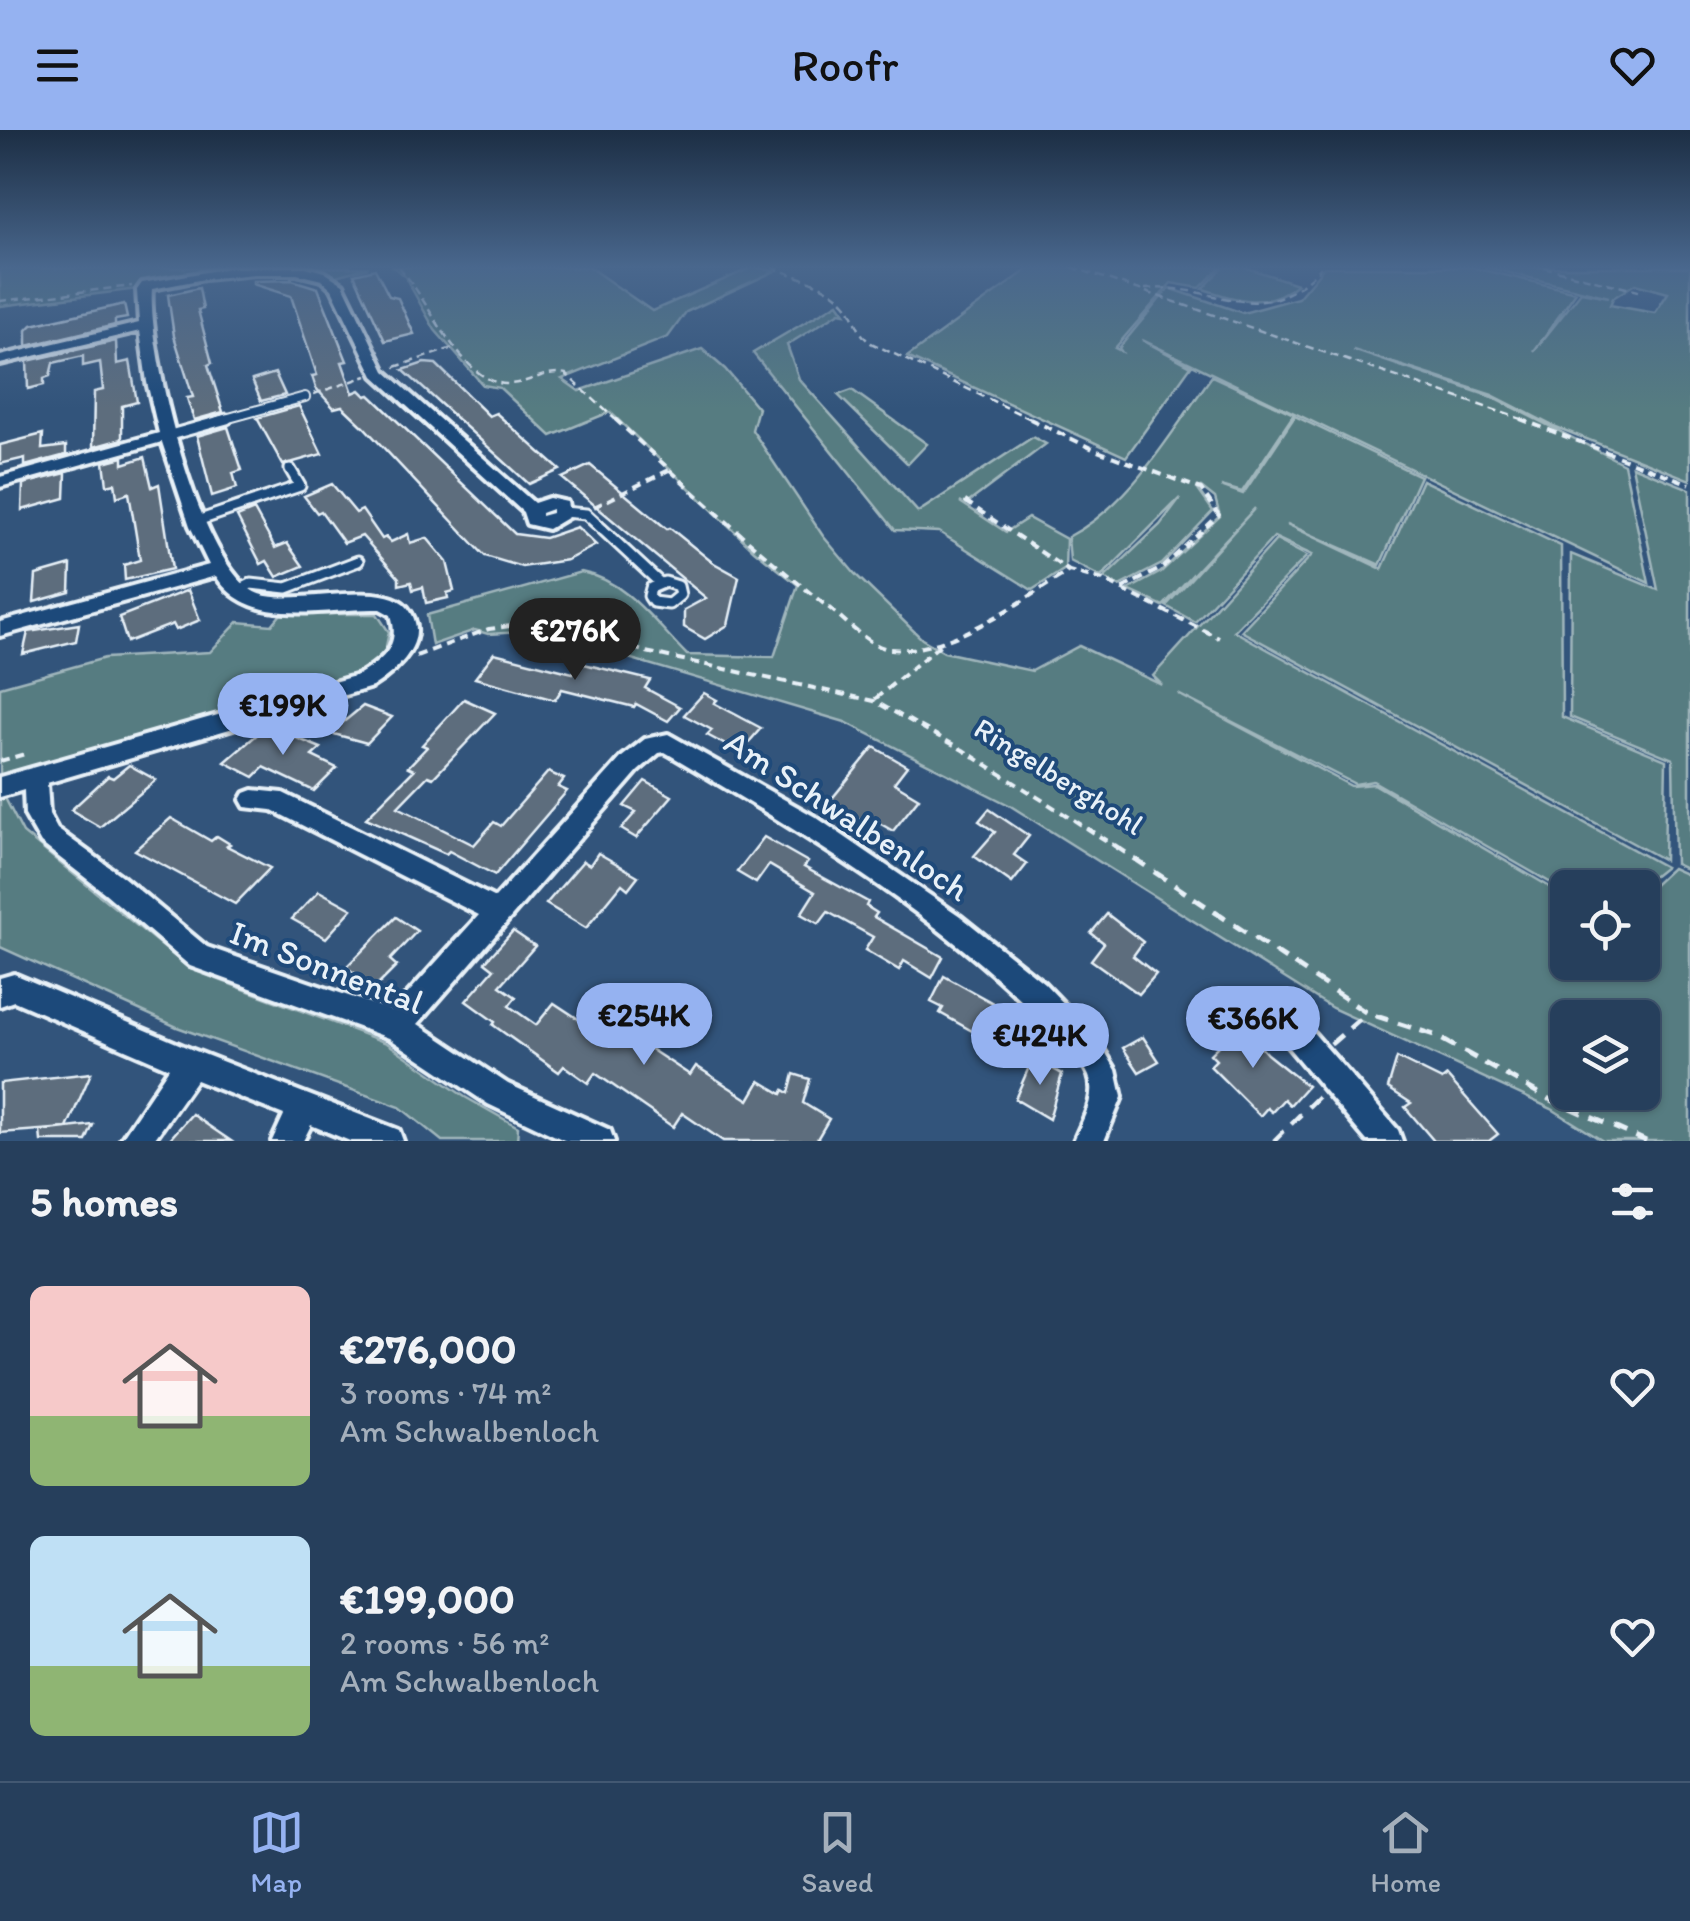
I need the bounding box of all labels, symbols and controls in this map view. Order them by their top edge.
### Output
icon: menu [30,38,85,93]
text: Roofr [792,38,898,92]
icon: heart [1605,38,1660,93]
pin: €276K [505,598,645,683]
text: €276K [531,611,619,649]
pin: €199K [213,673,353,758]
text: €199K [239,686,327,724]
street label: Ringelberghohl [967,709,1151,843]
street label: Am Schwalbenloch [717,720,977,910]
map controls [1550,870,1660,1110]
button: locate [1550,870,1660,980]
street label: Im Sonnental [224,911,430,1023]
pin: €254K [574,983,714,1068]
pin: €366K [1183,986,1323,1071]
text: €254K [598,996,690,1034]
text: €366K [1208,999,1298,1037]
button: layers [1550,1000,1660,1110]
pin: €424K [970,1003,1110,1088]
text: €424K [993,1016,1087,1054]
icon: filters [1605,1174,1660,1229]
text: 5 homes [30,1176,178,1227]
text: €276,000 [340,1323,517,1374]
icon: home [110,1326,230,1446]
icon: heart [1605,1359,1660,1414]
text: 3 rooms · 74 m² [340,1374,551,1412]
text: Am Schwalbenloch [340,1412,599,1450]
text: €199,000 [340,1573,515,1624]
icon: home [110,1576,230,1696]
icon: heart [1605,1609,1660,1664]
text: 2 rooms · 56 m² [340,1624,549,1662]
text: Am Schwalbenloch [340,1662,599,1700]
tab: Map [249,1805,304,1899]
tab: Saved [801,1805,873,1899]
tab: Home [1371,1805,1441,1899]

